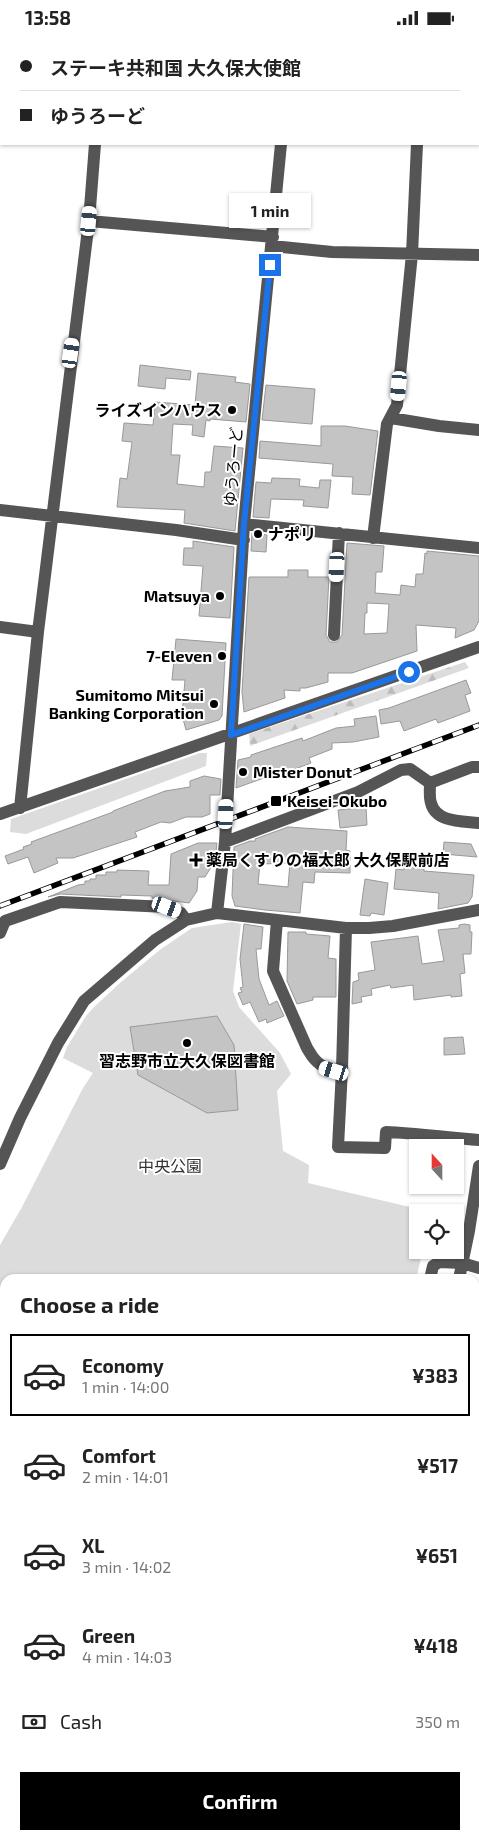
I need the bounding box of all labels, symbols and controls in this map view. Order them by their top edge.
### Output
text: 13:58 [25,6,71,29]
text: ステーキ共和国 大久保大使館 [50,56,301,79]
text: ゆうろーど [50,104,145,127]
callout: 1 min [229,193,311,227]
text: 1 min [251,201,289,220]
car [80,205,97,237]
route end [259,254,281,276]
car [61,337,80,369]
car [390,370,407,402]
place label: ライズインハウス [94,400,222,419]
marker: ライズインハウス [226,404,238,416]
street label: ゆうろーど [220,426,245,508]
place label: ナポリ [268,524,316,543]
marker: ナポリ [252,528,264,540]
car [328,552,345,582]
place label: Matsuya [144,586,210,606]
marker: Matsuya [214,590,226,602]
place label: 7-Eleven [146,646,212,665]
marker: 7-Eleven [216,650,228,662]
route start [398,661,420,683]
place label: Sumitomo Mitsui Banking Corporation [49,685,204,722]
marker: Sumitomo Mitsui Banking Corporation [208,698,220,710]
place label: Mister Donut [253,762,353,781]
marker: Mister Donut [237,766,249,778]
place label: Keisei-Okubo [287,791,387,810]
marker: Keisei-Okubo [269,794,283,808]
car [217,799,234,829]
place label: 薬局くすりの福太郎 大久保駅前店 [206,850,449,869]
marker: 薬局くすりの福太郎 大久保駅前店 [190,854,202,866]
car [150,895,183,919]
marker: 習志野市立大久保図書館 [181,1037,193,1049]
place label: 習志野市立大久保図書館 [99,1051,275,1070]
car [317,1059,350,1083]
north arrow [409,1139,464,1194]
map controls [409,1139,464,1259]
park label: 中央公園 [138,1156,202,1175]
button: locate [409,1204,464,1259]
text: Choose a ride [20,1291,159,1317]
icon: car [22,1353,67,1398]
text: Economy [82,1354,164,1377]
text: ¥383 [412,1364,458,1387]
text: 1 min · 14:00 [82,1377,169,1396]
icon: car [22,1443,67,1488]
text: Comfort [82,1444,156,1467]
text: ¥517 [417,1454,458,1477]
text: 2 min · 14:01 [82,1467,169,1486]
icon: car [22,1533,67,1578]
text: XL [82,1534,104,1557]
text: ¥651 [415,1544,458,1567]
text: 3 min · 14:02 [82,1557,171,1576]
icon: car [22,1623,67,1668]
text: Green [82,1624,135,1647]
text: ¥418 [413,1634,458,1657]
text: 4 min · 14:03 [82,1647,172,1666]
icon: cash [20,1708,48,1736]
text: Cash [60,1710,102,1733]
text: 350 m [415,1712,460,1731]
button: Confirm [20,1772,460,1830]

